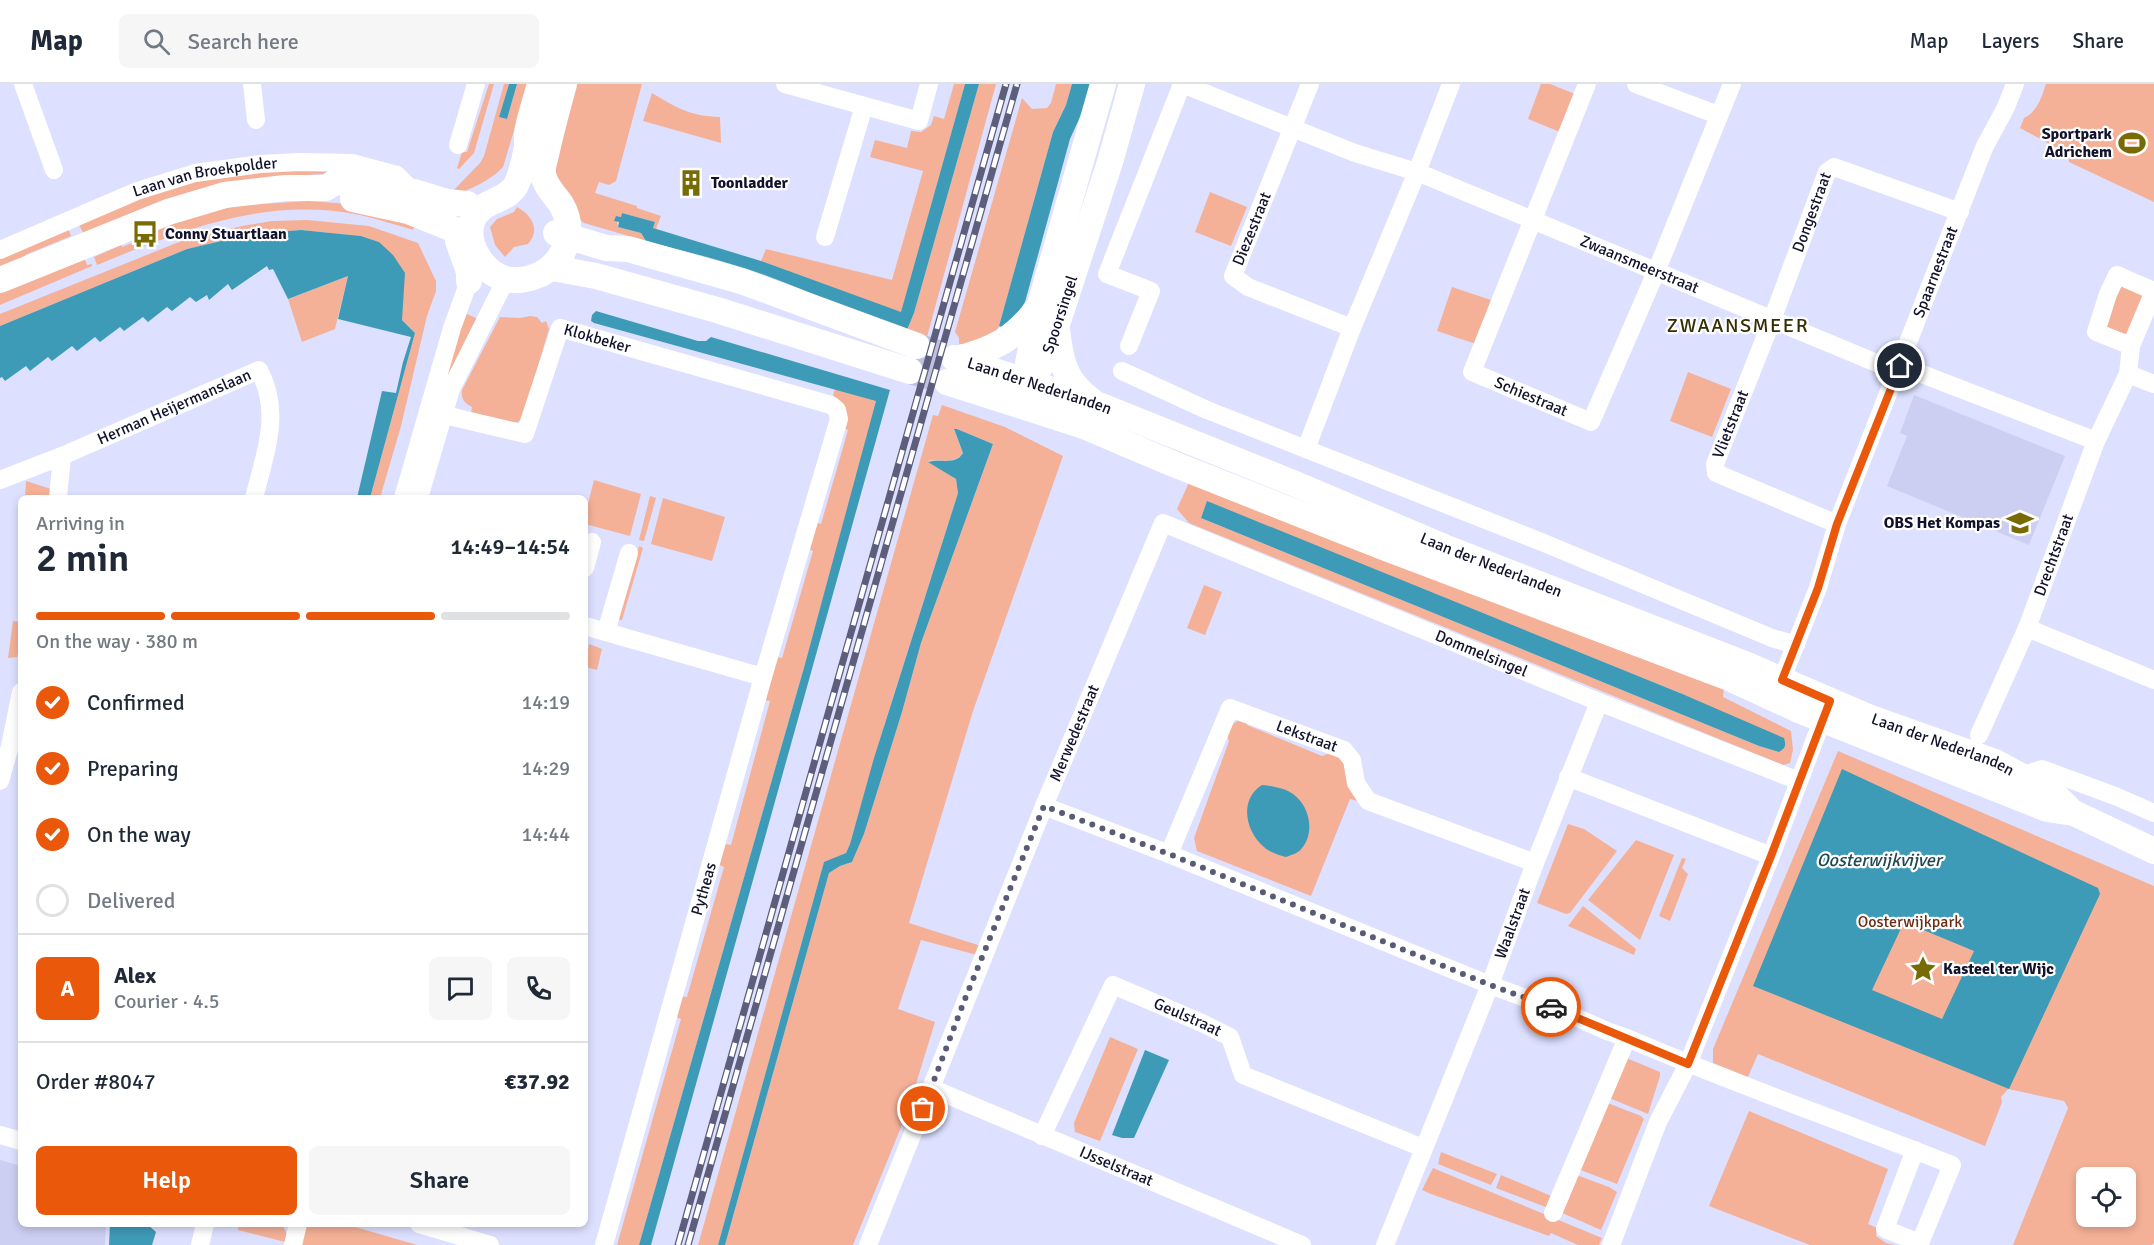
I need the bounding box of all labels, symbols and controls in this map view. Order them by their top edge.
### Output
search box [119,14,539,68]
text: Map [30,24,83,58]
icon: search [140,25,173,58]
text: Search here [188,28,299,55]
text: Map [1910,28,1948,54]
text: Layers [1981,28,2039,54]
text: Share [2072,28,2124,54]
place label: Sportpark Adrichem [2042,124,2113,162]
sports icon: Sportpark Adrichem [2117,128,2147,158]
street label: Laan van Broekpolder [130,153,278,202]
building icon: Toonladder [676,168,706,198]
street label: Dongestraat [1788,169,1836,255]
place label: Toonladder [711,173,789,193]
street label: Diezestraat [1228,189,1276,269]
bus stop icon: Conny Stuartlaan [130,219,160,249]
street label: Spaarnestraat [1909,223,1963,320]
place label: Conny Stuartlaan [165,224,287,244]
street label: Zwaansmeerstraat [1577,231,1702,298]
street label: Spoorsingel [1038,273,1082,356]
district label: ZWAANSMEER [1667,313,1809,338]
street label: Klokbeker [562,320,633,358]
pin [1874,340,1925,391]
icon: home [1883,349,1916,382]
street label: Laan der Nederlanden [965,353,1115,419]
street label: Herman Heijermanslaan [94,365,254,449]
street label: Schiestraat [1491,373,1571,421]
street label: Vlietstraat [1708,387,1753,461]
school or university icon: OBS Het Kompas [2005,508,2035,538]
text: Arriving in [36,511,125,536]
street label: Drechtstraat [2030,511,2078,599]
place label: OBS Het Kompas [1884,513,2000,533]
street label: Laan der Nederlanden [1417,528,1565,602]
text: 14:49–14:54 [451,533,570,560]
text: 2 min [36,534,129,582]
street label: Dommelsingel [1432,626,1531,682]
text: On the way · 380 m [36,629,198,654]
street label: Merwedestraat [1045,681,1104,785]
icon: check [36,686,69,719]
text: Confirmed [87,689,185,716]
text: 14:19 [521,690,570,715]
street label: Laan der Nederlanden [1869,709,2018,780]
street label: Lekstraat [1273,716,1341,757]
icon: check [36,752,69,785]
text: Preparing [87,755,179,782]
text: 14:29 [521,756,570,781]
icon: check [36,818,69,851]
text: On the way [87,821,191,848]
text: 14:44 [521,822,570,847]
water label: Oosterwijkvijver [1817,849,1944,871]
street label: Pytheas [687,860,721,918]
street label: Waalstraat [1491,885,1535,962]
text: Delivered [87,887,175,914]
park label: Oosterwijkpark [1858,912,1962,932]
place icon: Kasteel ter Wijc [1908,954,1938,984]
button: chat [429,957,492,1020]
button: phone [507,957,570,1020]
place label: Kasteel ter Wijc [1943,959,2054,979]
text: Alex [114,962,156,989]
text: A [60,975,75,1002]
courier [1521,977,1581,1037]
text: Courier · 4.5 [114,989,220,1014]
icon: car [1535,991,1568,1024]
street label: Geulstraat [1151,994,1225,1041]
text: Order #8047 [36,1068,156,1095]
text: €37.92 [504,1068,570,1095]
pin [897,1083,948,1134]
icon: bag [906,1092,939,1125]
street label: IJsselstraat [1076,1142,1156,1191]
button: Help [36,1146,297,1215]
button: Share [309,1146,570,1215]
map controls [2076,1167,2136,1227]
button: locate [2076,1167,2136,1227]

